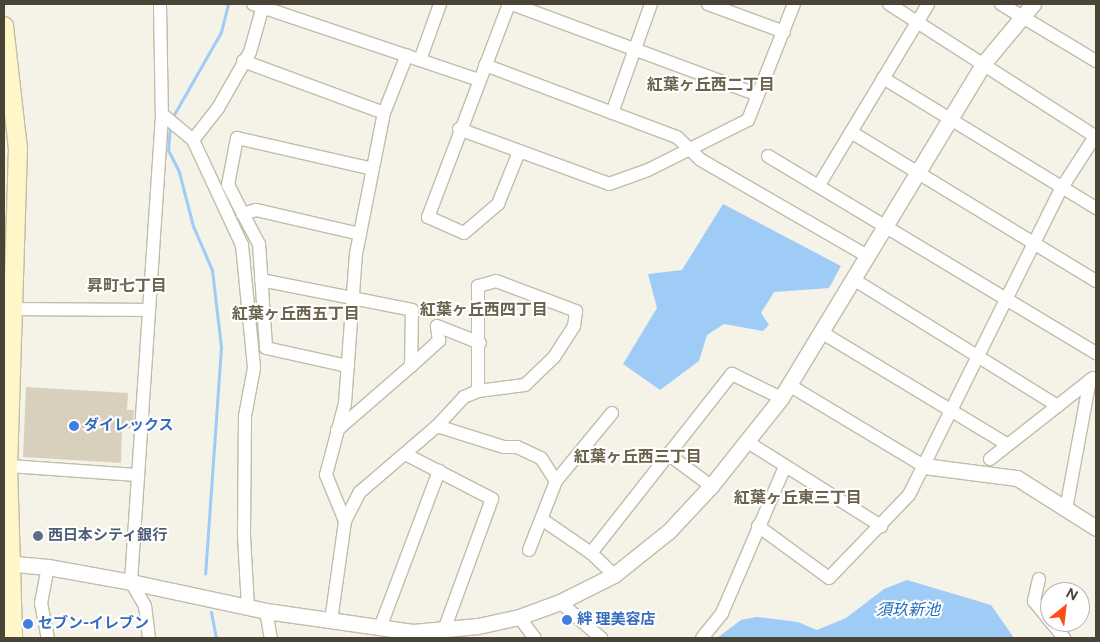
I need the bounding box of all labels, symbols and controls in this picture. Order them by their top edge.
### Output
district label: 紅葉ヶ丘西二丁目 [647,75,775,95]
district label: 昇町七丁目 [87,276,167,296]
district label: 紅葉ヶ丘西四丁目 [420,300,548,320]
district label: 紅葉ヶ丘西五丁目 [232,304,360,324]
place label: ダイレックス [84,417,174,435]
marker: ダイレックス [68,420,80,432]
district label: 紅葉ヶ丘西三丁目 [574,447,702,467]
district label: 紅葉ヶ丘東三丁目 [734,488,862,508]
place label: 西日本シティ銀行 [48,527,168,545]
marker: 西日本シティ銀行 [32,530,44,542]
north arrow [1040,582,1090,632]
text: N [1063,584,1081,604]
water label: 須玖新池 [876,600,940,620]
place label: 絆 理美容店 [577,611,656,629]
marker: 絆 理美容店 [561,614,573,626]
place label: セブン-イレブン [38,615,149,633]
marker: セブン-イレブン [22,618,34,630]

